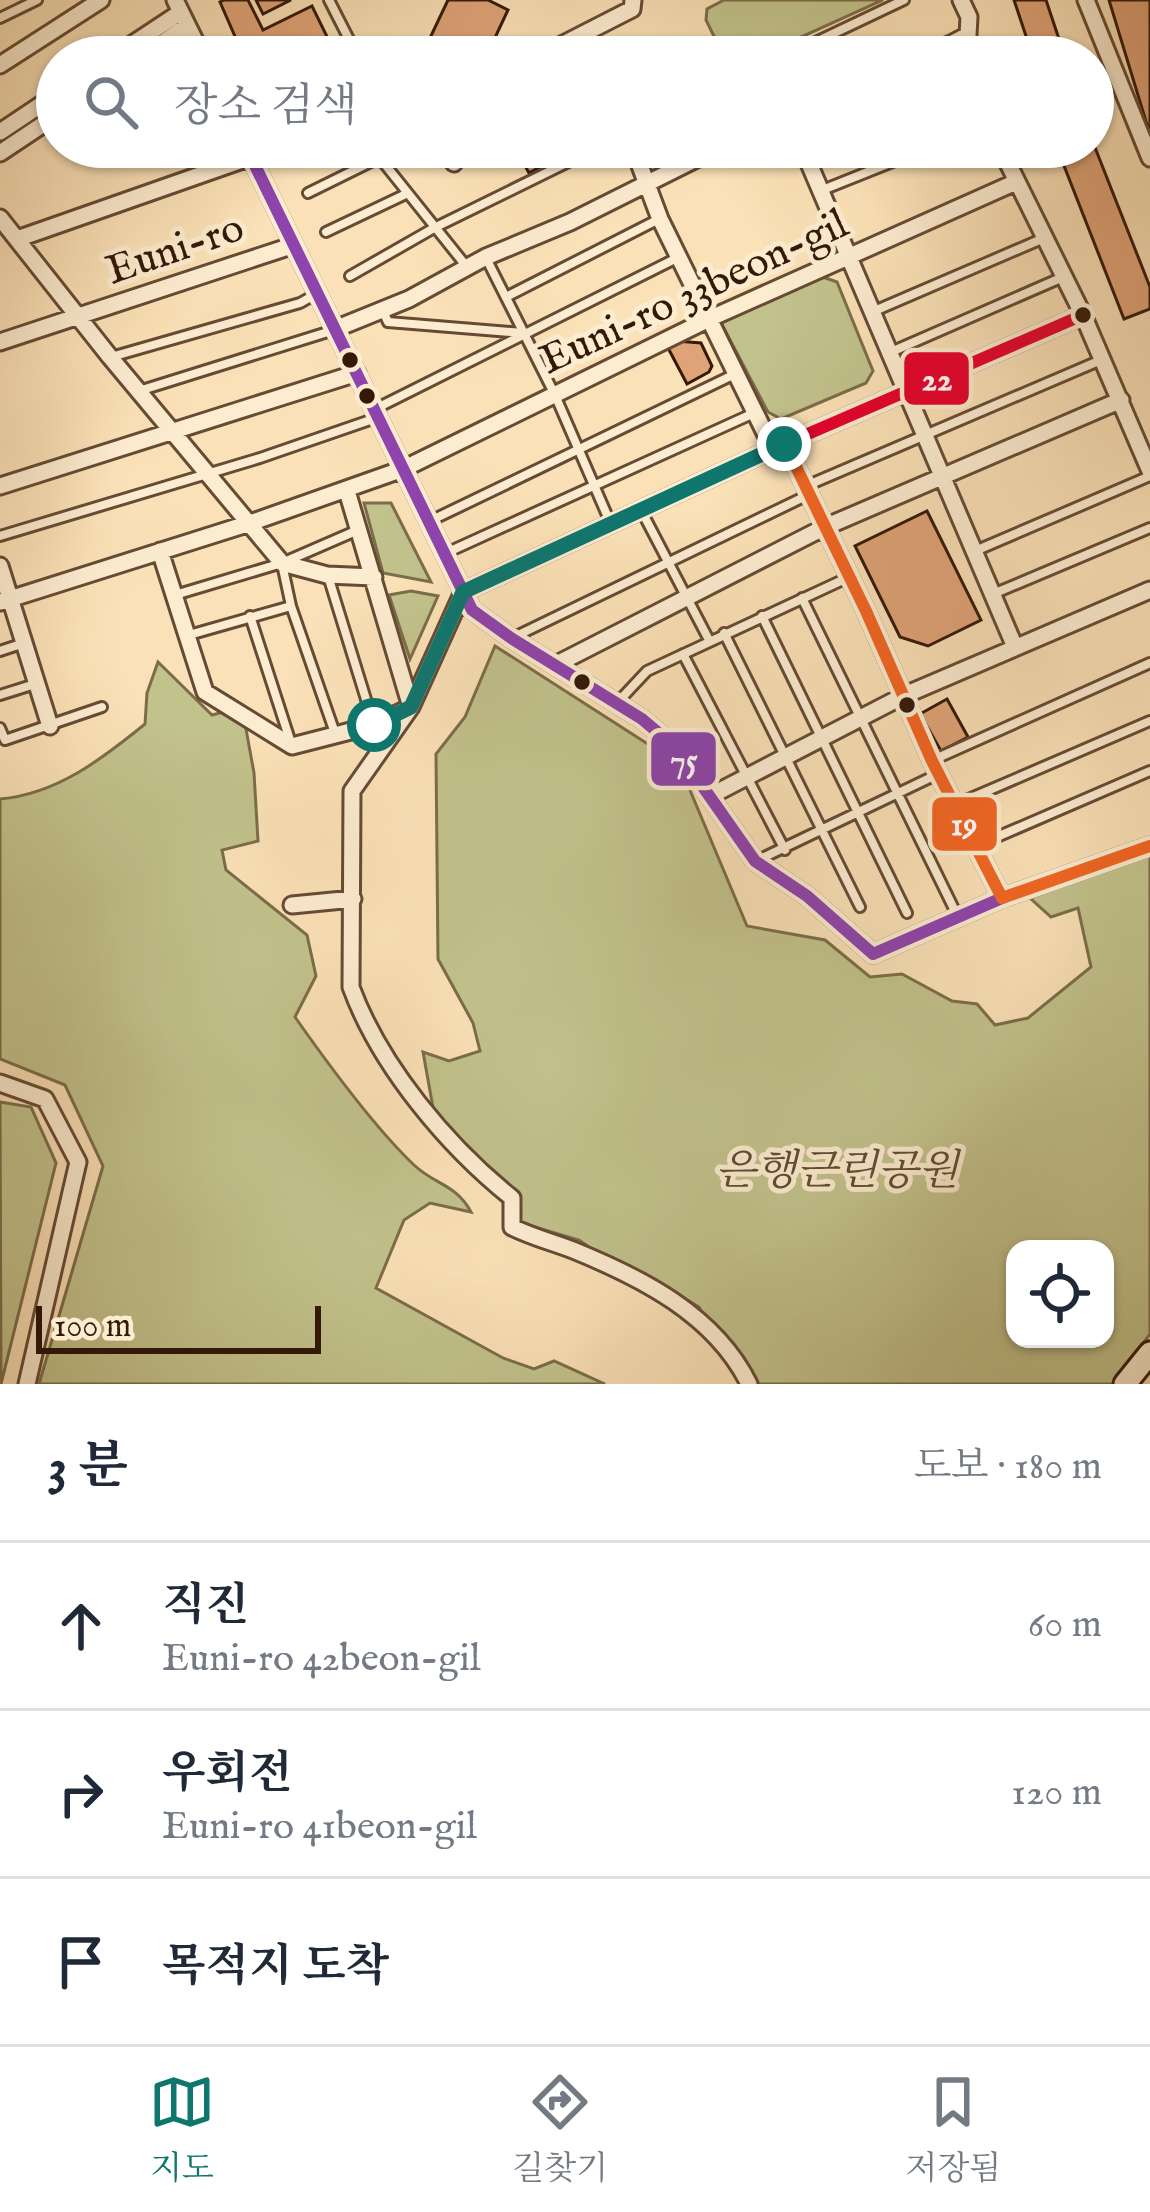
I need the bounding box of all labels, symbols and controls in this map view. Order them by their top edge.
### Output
search box [36,36,1114,168]
icon: search [78,69,144,135]
text: 장소 검색 [174,79,358,136]
street label: Euni-ro 33beon-gil [532,198,858,388]
street label: Euni-ro [99,202,251,298]
unlabelled marker [1072,304,1094,326]
unlabelled marker [339,349,361,371]
line badge: 22 [902,350,971,407]
text: 22 [922,360,952,402]
unlabelled marker [356,385,378,407]
route end [757,417,811,471]
unlabelled marker [571,671,593,693]
unlabelled marker [896,694,918,716]
route start [347,698,401,752]
line badge: 75 [649,730,718,788]
text: 75 [670,741,698,783]
line badge: 19 [930,795,999,853]
text: 19 [951,805,977,847]
park label: 은행근린공원 [715,1146,961,1199]
map controls [1006,1240,1114,1348]
button: locate [1006,1240,1114,1348]
scale bar [36,1300,321,1353]
text: 100 m [54,1306,131,1348]
text: 3 분 [48,1436,127,1501]
text: 도보 · 180 m [913,1443,1102,1492]
text: 직진 [162,1578,249,1635]
icon: ahead [48,1593,114,1659]
text: 60 m [1028,1601,1102,1650]
text: Euni-ro 42beon-gil [162,1635,481,1684]
text: 우회전 [162,1746,292,1803]
icon: right [48,1761,114,1827]
text: 120 m [1011,1769,1102,1818]
text: Euni-ro 41beon-gil [162,1803,477,1852]
icon: arrive [48,1929,114,1995]
text: 목적지 도착 [162,1939,389,1996]
tab: 지도 [149,2069,215,2191]
tab: 길찾기 [512,2069,608,2191]
tab: 저장됨 [906,2069,1001,2191]

